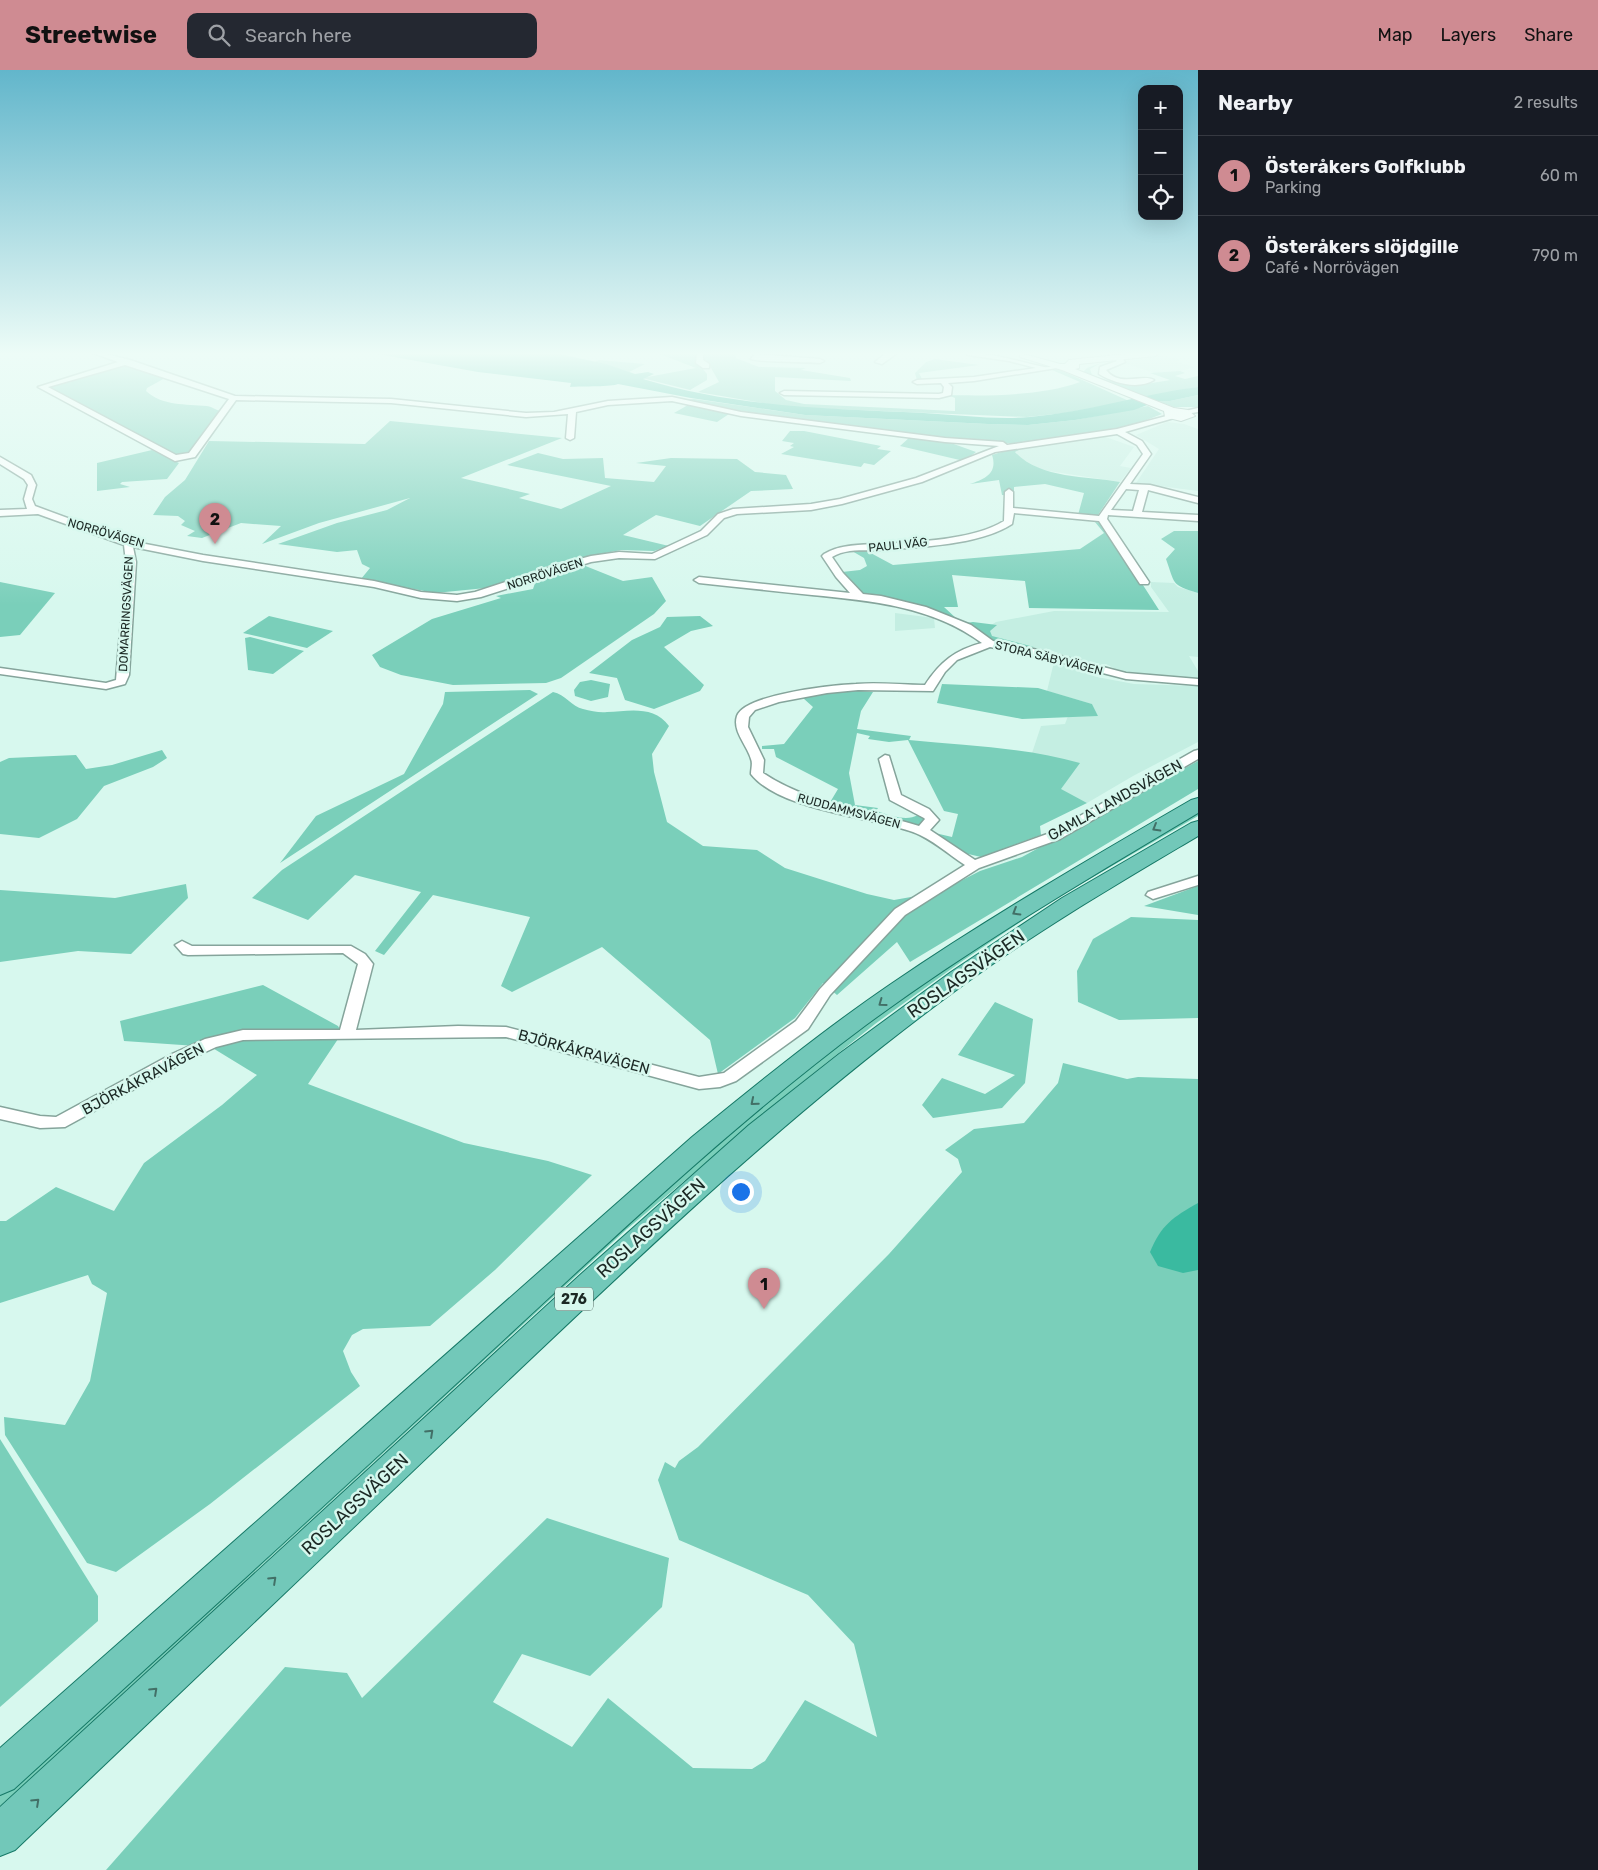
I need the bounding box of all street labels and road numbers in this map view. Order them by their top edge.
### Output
street label: NORRÖVÄGEN [66,515,146,551]
street label: PAULI VÄG [868,535,928,555]
street label: NORRÖVÄGEN [505,555,585,593]
street label: DOMARRINGSVÄGEN [116,556,136,672]
street label: STORA SÄBYVÄGEN [994,638,1104,678]
street label: GAMLA LANDSVÄGEN [1045,756,1185,844]
street label: RUDDAMMSVÄGEN [796,791,902,831]
street label: ROSLAGSVÄGEN [903,925,1029,1023]
street label: BJÖRKÅKRAVÄGEN [516,1026,652,1078]
street label: BJÖRKÅKRAVÄGEN [79,1039,207,1119]
street label: ROSLAGSVÄGEN [592,1173,710,1283]
road number: 276 [555,1288,593,1310]
street label: ROSLAGSVÄGEN [297,1449,413,1559]

